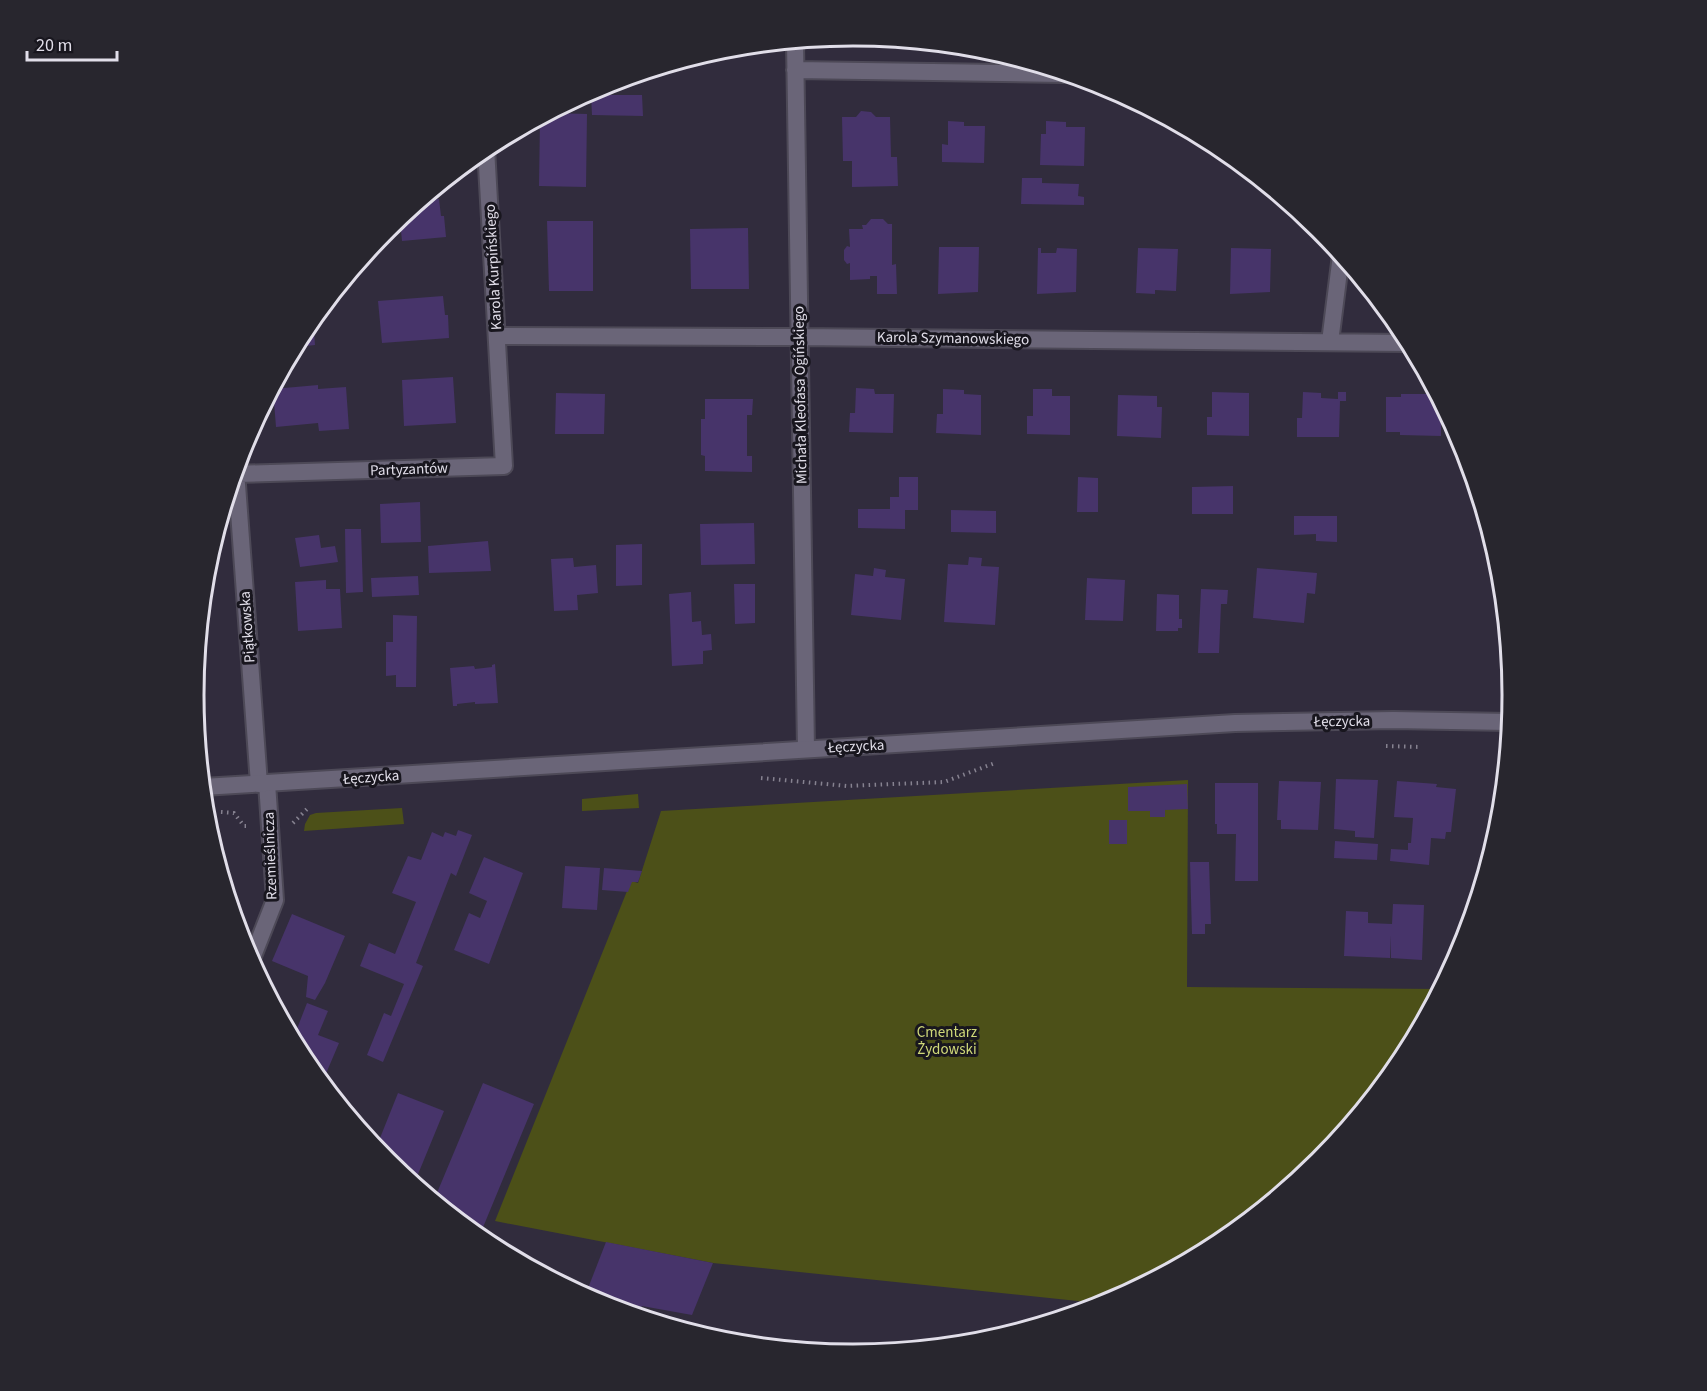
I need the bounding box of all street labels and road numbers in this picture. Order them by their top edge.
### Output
street label: Karola Kurpińskiego [480,203,507,330]
street label: Michała Kleofasa Ogińskiego [788,306,813,484]
street label: Karola Szymanowskiego [877,327,1029,350]
street label: Partyzantów [370,458,448,481]
street label: Piątkowska [235,590,260,663]
street label: Łęczycka [1313,711,1370,733]
street label: Łęczycka [826,735,885,759]
street label: Łęczycka [341,765,400,790]
street label: Rzemieślnicza [258,812,283,900]

